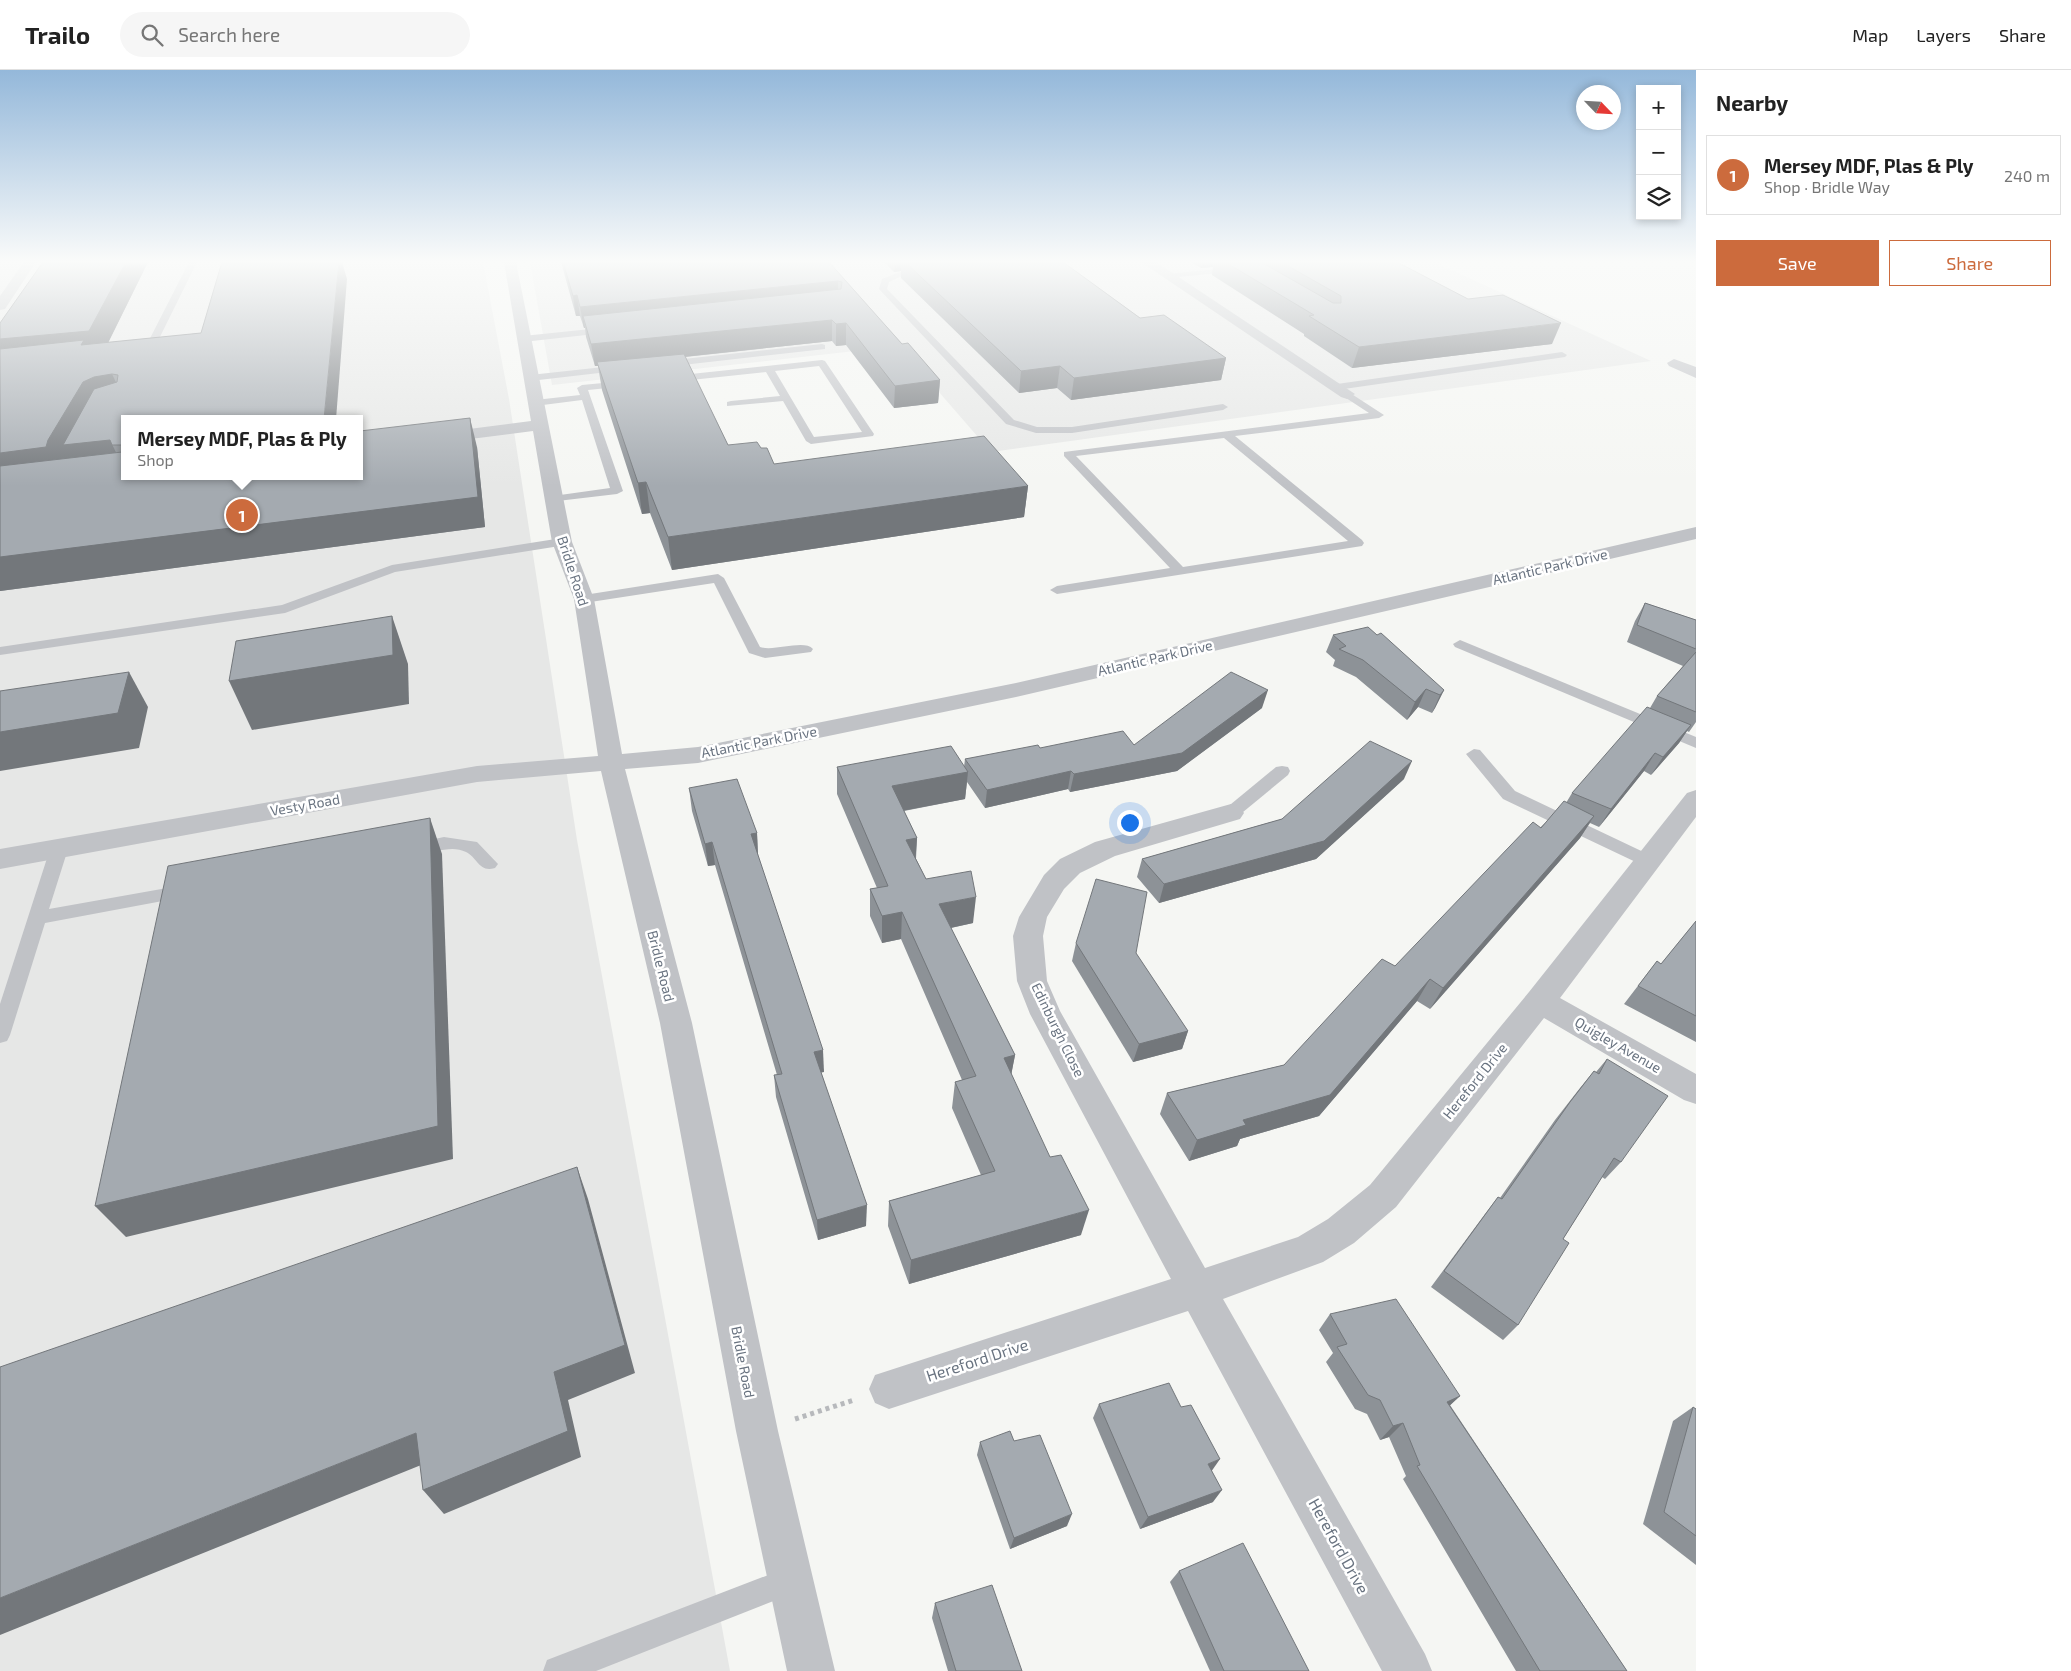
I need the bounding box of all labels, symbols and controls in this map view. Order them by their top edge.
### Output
search box [120,12,470,57]
text: Trailo [25,20,90,49]
icon: search [138,21,166,49]
text: Search here [178,23,280,46]
text: Map [1852,24,1888,46]
text: Layers [1916,24,1971,46]
text: Share [1999,24,2046,46]
north arrow [1576,85,1621,130]
map controls [1636,85,1681,220]
button: + [1636,85,1681,130]
text: Nearby [1716,90,1788,115]
button: − [1636,130,1681,175]
text: Mersey MDF, Plas & Ply [1764,154,1974,177]
text: 1 [1730,166,1736,185]
text: 240 m [2004,166,2050,185]
button: layers [1636,175,1681,220]
text: Shop · Bridle Way [1764,177,1890,196]
button: Save [1716,240,1879,286]
button: Share [1889,240,2051,286]
popup [121,415,363,480]
text: Mersey MDF, Plas & Ply [137,427,347,450]
text: Shop [137,450,174,469]
pin: 1 [226,496,258,534]
street label: Bridle Road [554,534,593,608]
street label: Atlantic Park Drive [1491,545,1609,588]
street label: Atlantic Park Drive [1096,636,1214,679]
street label: Atlantic Park Drive [700,722,818,761]
street label: Vesty Road [269,790,341,819]
your location [1117,810,1143,836]
street label: Bridle Road [644,928,679,1003]
street label: Edinburgh Close [1028,980,1089,1080]
street label: Quigley Avenue [1572,1013,1665,1076]
street label: Hereford Drive [1439,1039,1510,1122]
street label: Bridle Road [728,1325,759,1399]
street label: Hereford Drive [923,1334,1030,1385]
street label: Hereford Drive [1305,1495,1373,1597]

